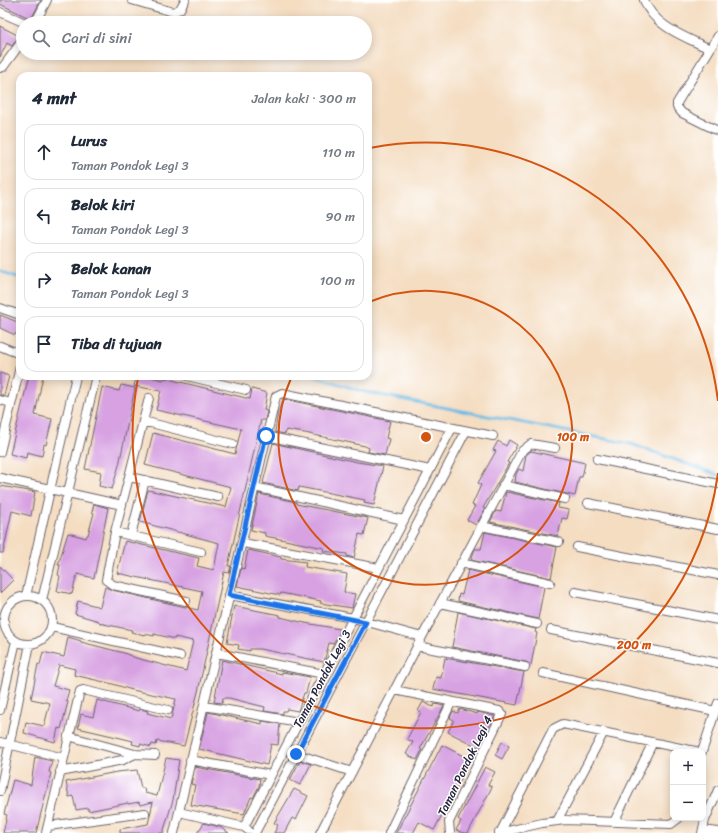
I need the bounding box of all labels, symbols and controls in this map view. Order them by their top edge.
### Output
search box [16,16,372,60]
text: Cari di sini [62,25,132,51]
icon: search [30,27,52,49]
text: 4 mnt [32,83,76,113]
text: Jalan kaki · 300 m [252,87,356,110]
text: Lurus [71,128,107,154]
icon: ahead [33,141,55,163]
text: 110 m [322,141,355,164]
text: Taman Pondok Legi 3 [71,154,189,177]
text: Belok kiri [71,192,134,218]
icon: left [33,205,55,227]
text: 90 m [325,205,355,228]
text: Taman Pondok Legi 3 [71,218,189,241]
text: Belok kanan [71,256,151,282]
icon: right [33,269,55,291]
text: 100 m [320,269,355,292]
text: Taman Pondok Legi 3 [71,282,189,305]
text: Tiba di tujuan [71,331,162,357]
icon: arrive [33,333,55,355]
text: 100 m [557,426,590,448]
route start [257,427,275,445]
centre of rings [419,430,433,444]
street label: Taman Pondok Legi 3 [287,626,357,732]
text: 200 m [616,634,652,656]
street label: Taman Pondok Legi 4 [431,711,499,820]
route end [287,745,305,763]
map controls [670,749,706,821]
button: + [670,749,706,785]
button: − [670,785,706,821]

